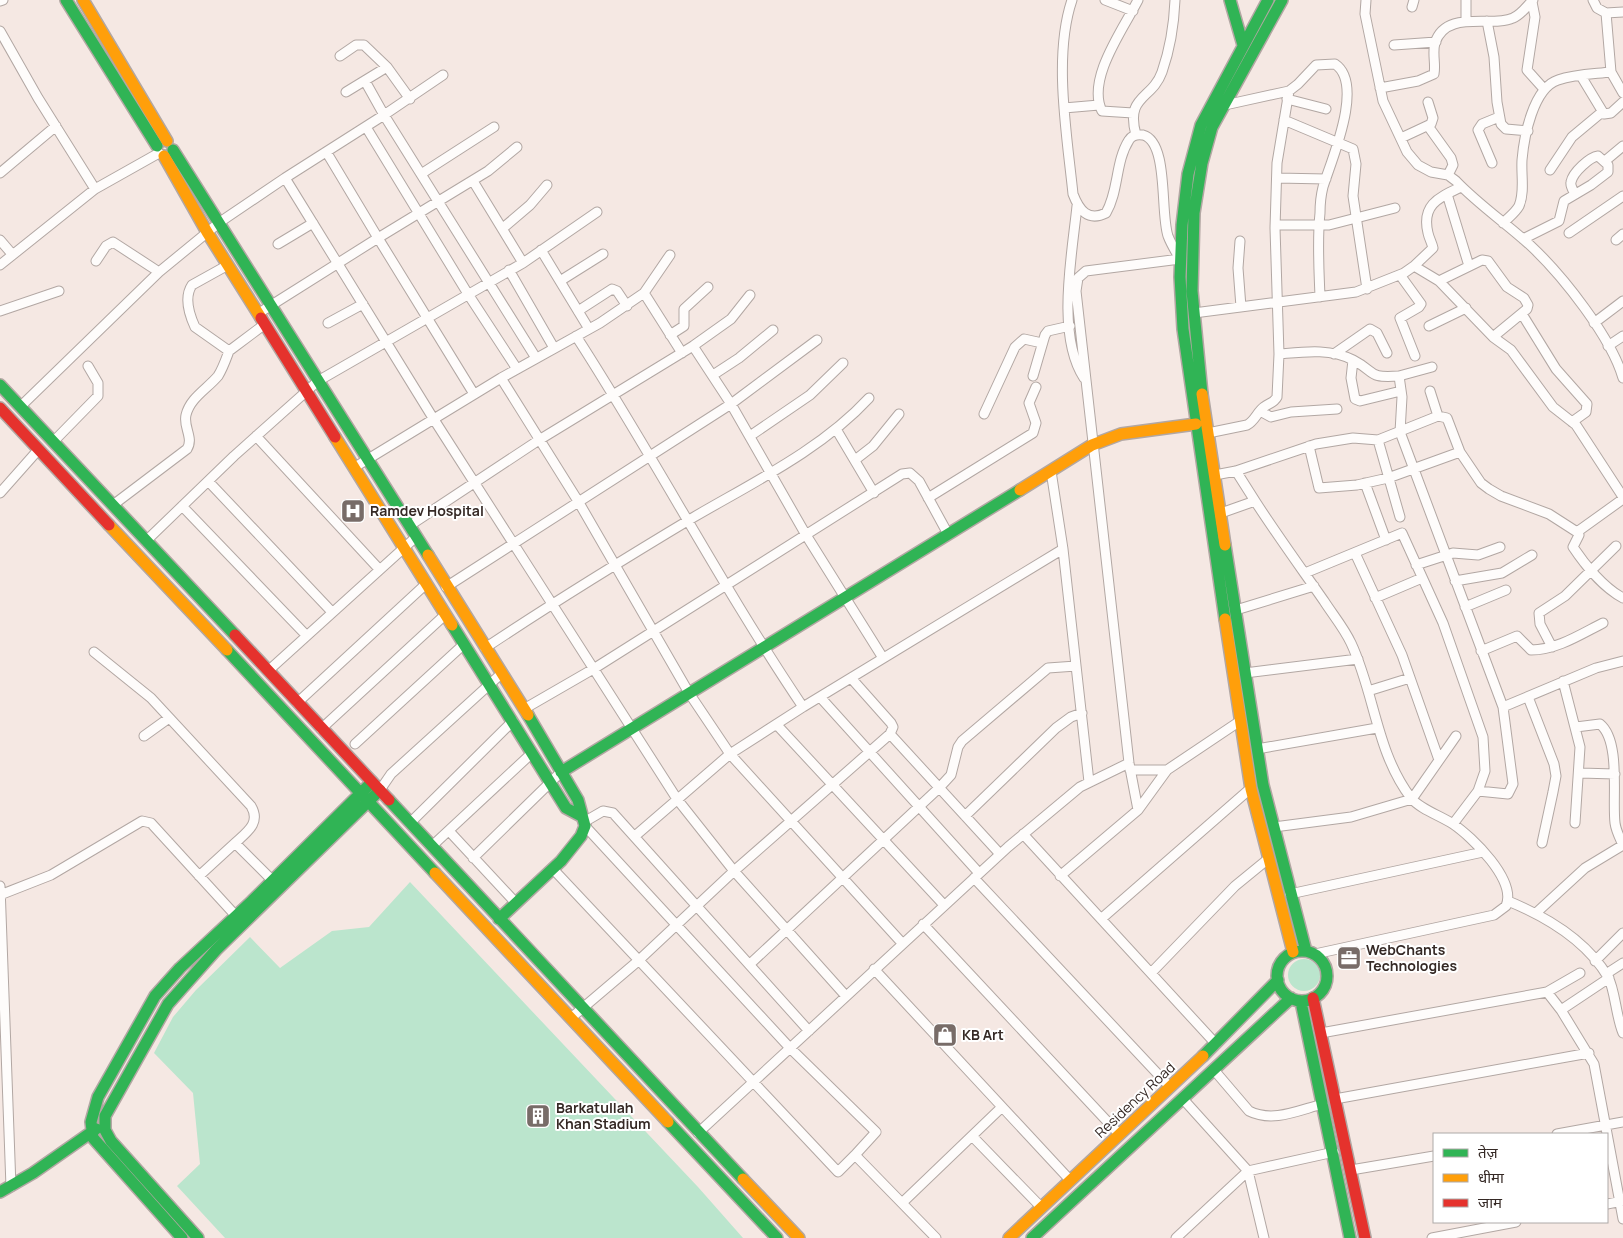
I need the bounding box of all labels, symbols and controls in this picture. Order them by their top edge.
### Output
hospital icon: Ramdev Hospital [340,498,366,524]
place label: Ramdev Hospital [370,501,484,520]
place label: WebChants Technologies [1366,940,1457,975]
office icon: WebChants Technologies [1336,945,1362,971]
shop icon: KB Art [932,1022,958,1048]
place label: KB Art [962,1025,1004,1044]
street label: Residency Road [1091,1058,1179,1142]
place label: Barkatullah Khan Stadium [556,1098,651,1133]
building icon: Barkatullah Khan Stadium [525,1103,551,1129]
legend [1433,1133,1608,1223]
text: तेज़ [1478,1142,1499,1163]
text: धीमा [1478,1167,1505,1188]
text: जाम [1478,1192,1503,1213]

